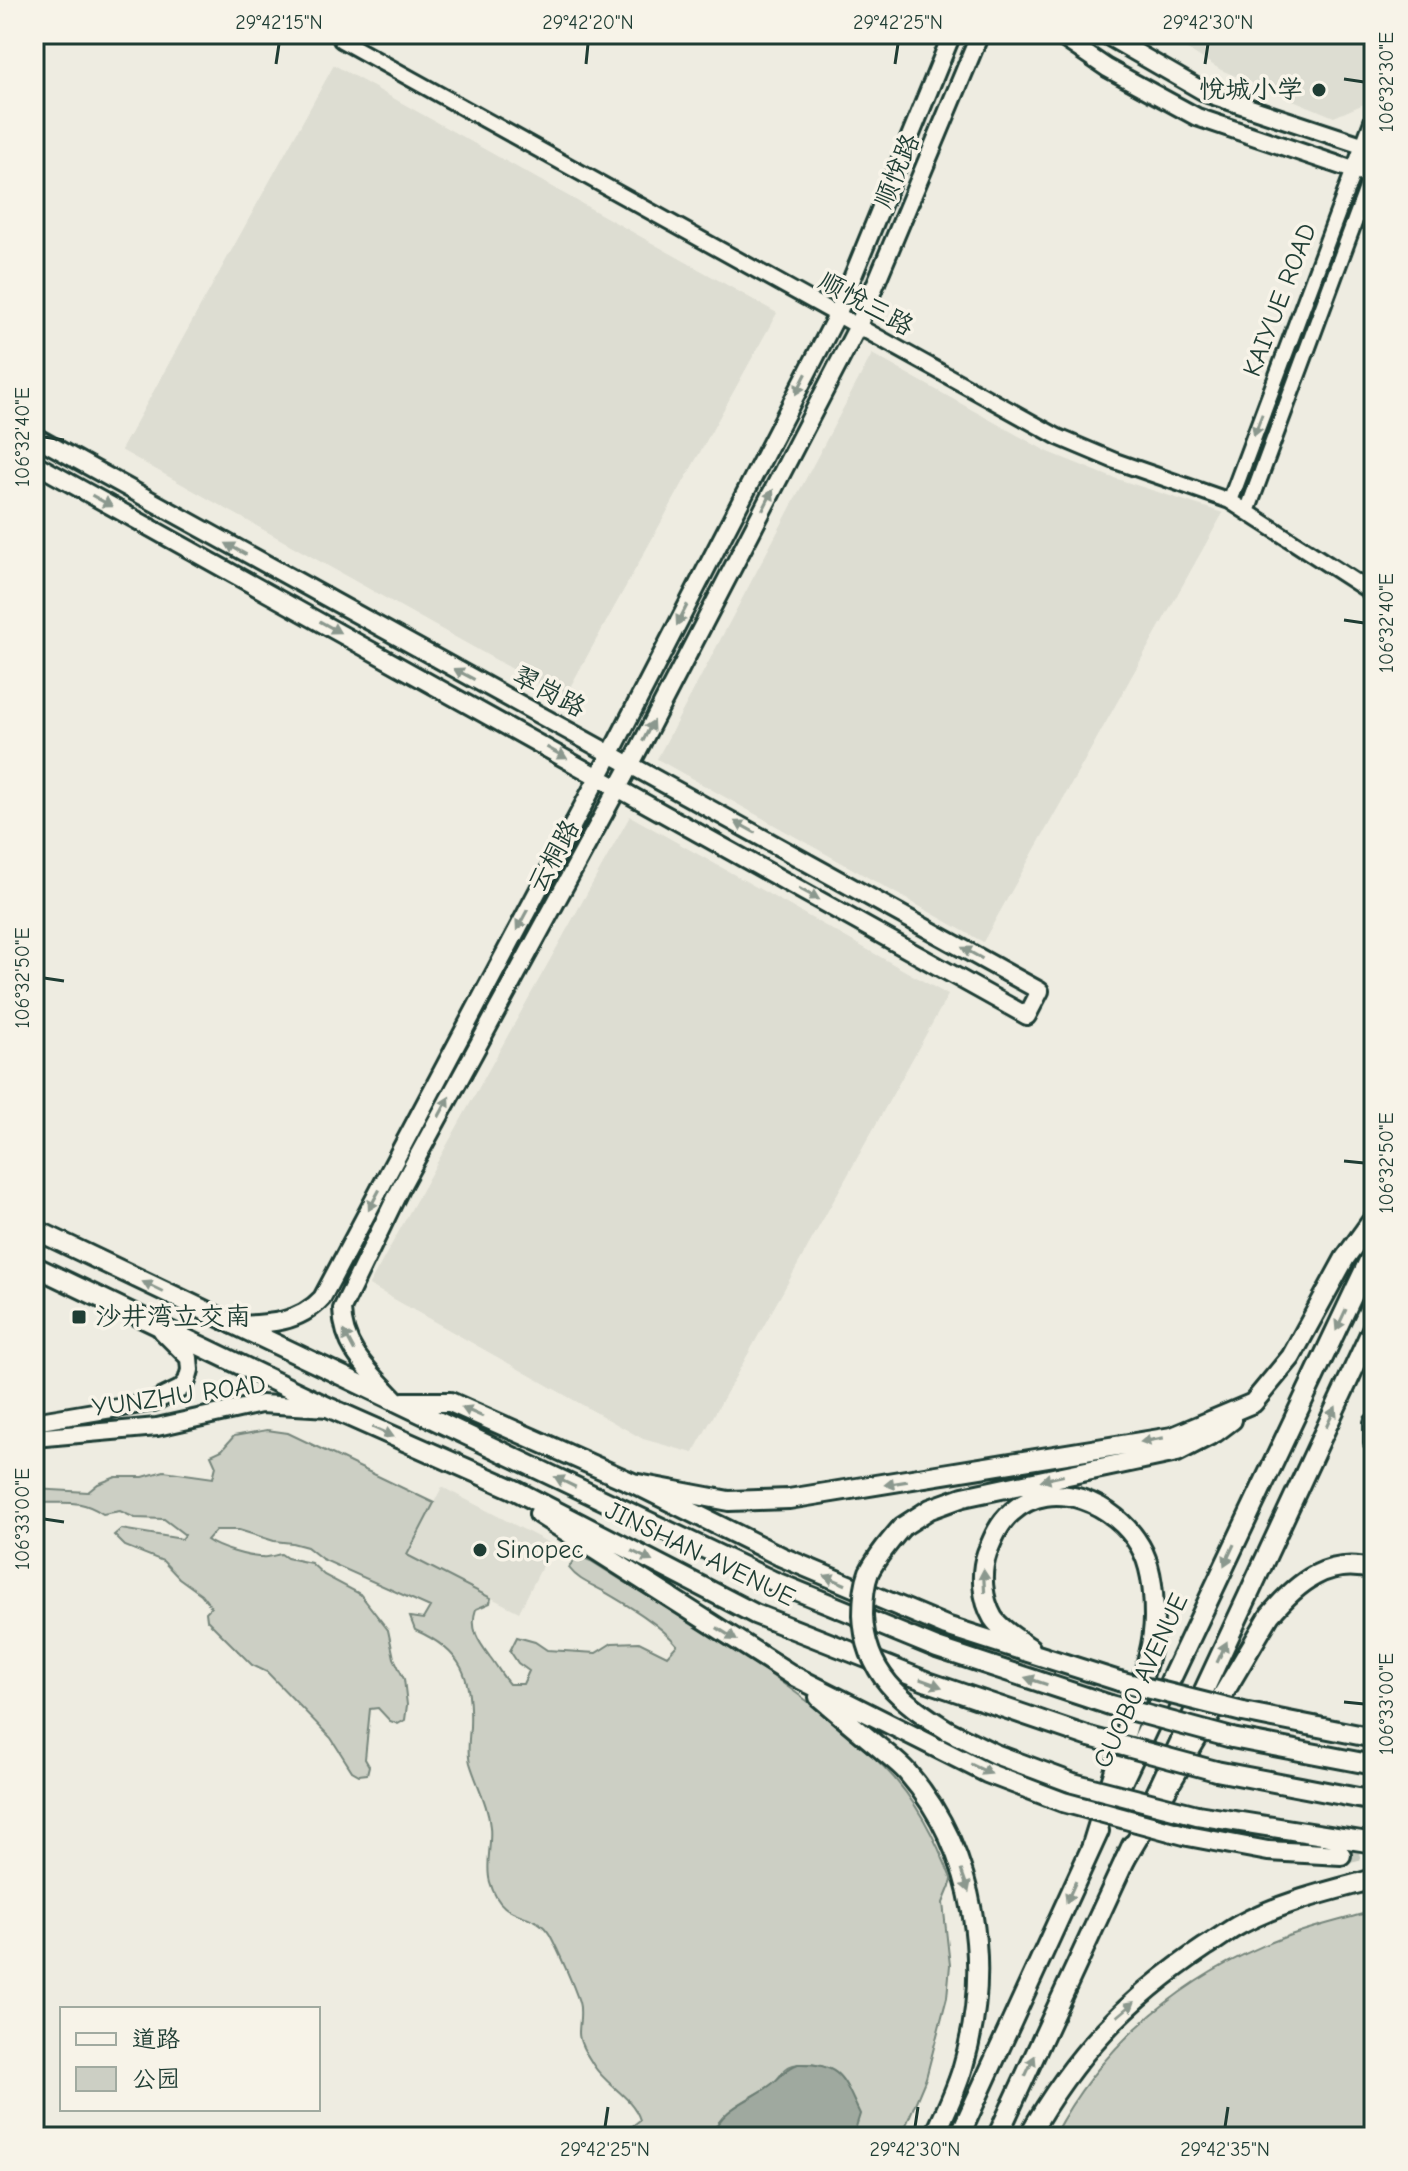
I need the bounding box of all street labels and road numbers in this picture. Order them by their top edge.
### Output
street label: 顺悦路 [868,129,926,213]
street label: KAIYUE ROAD [1237,219,1323,381]
street label: 顺悦三路 [813,266,919,342]
street label: 翠岗路 [508,660,590,724]
street label: 云桐路 [522,815,586,897]
street label: YUNZHU ROAD [90,1369,268,1423]
street label: JINSHAN AVENUE [600,1495,800,1613]
street label: GUOBO AVENUE [1087,1589,1195,1773]

